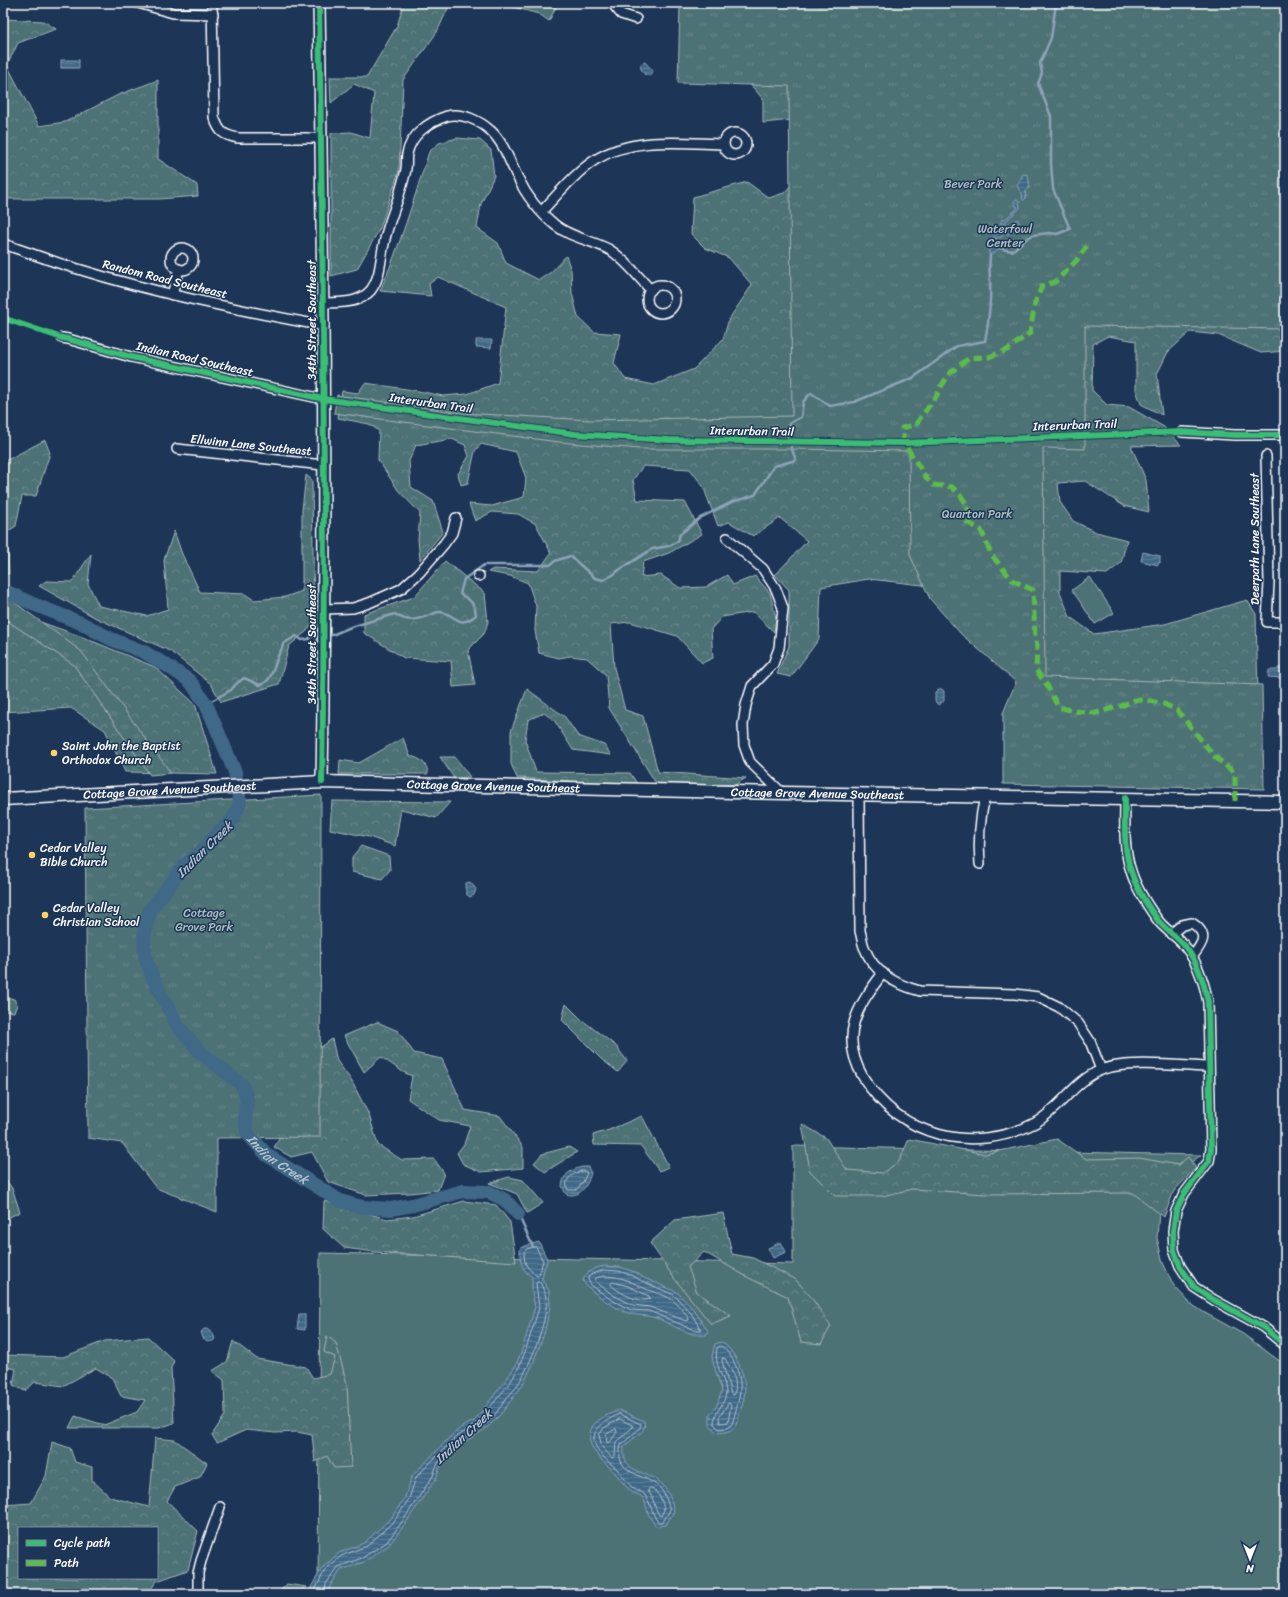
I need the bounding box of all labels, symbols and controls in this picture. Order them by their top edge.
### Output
park label: Bever Park [944,173,1003,195]
park label: Waterfowl Center [978,218,1033,254]
street label: Random Road Southeast [100,253,230,305]
street label: 34th Street Southeast [301,259,323,380]
street label: Indian Road Southeast [133,335,256,383]
street label: Interurban Trail [387,386,475,420]
street label: Interurban Trail [1032,413,1118,437]
street label: Interurban Trail [709,419,795,443]
street label: Ellwinn Lane Southeast [189,428,313,462]
street label: Deerpath Lane Southeast [1244,472,1266,605]
park label: Quarton Park [942,503,1013,525]
street label: 34th Street Southeast [301,583,323,704]
place label: Saint John the Baptist Orthodox Church [62,735,181,771]
marker: Saint John the Baptist Orthodox Church [49,748,59,758]
street label: Cottage Grove Avenue Southeast [407,773,580,799]
street label: Cottage Grove Avenue Southeast [83,775,257,806]
street label: Cottage Grove Avenue Southeast [731,781,904,806]
water label: Indian Creek [170,814,240,884]
place label: Cedar Valley Bible Church [40,837,108,873]
marker: Cedar Valley Bible Church [27,850,37,860]
place label: Cedar Valley Christian School [53,897,140,933]
park label: Cottage Grove Park [175,902,233,938]
marker: Cedar Valley Christian School [40,910,50,920]
water label: Indian Creek [240,1128,315,1192]
water label: Indian Creek [428,1402,499,1470]
legend [18,1527,158,1579]
text: Cycle path [54,1532,110,1554]
north arrow [1230,1539,1270,1579]
text: Path [54,1552,79,1574]
text: N [1246,1559,1255,1578]

